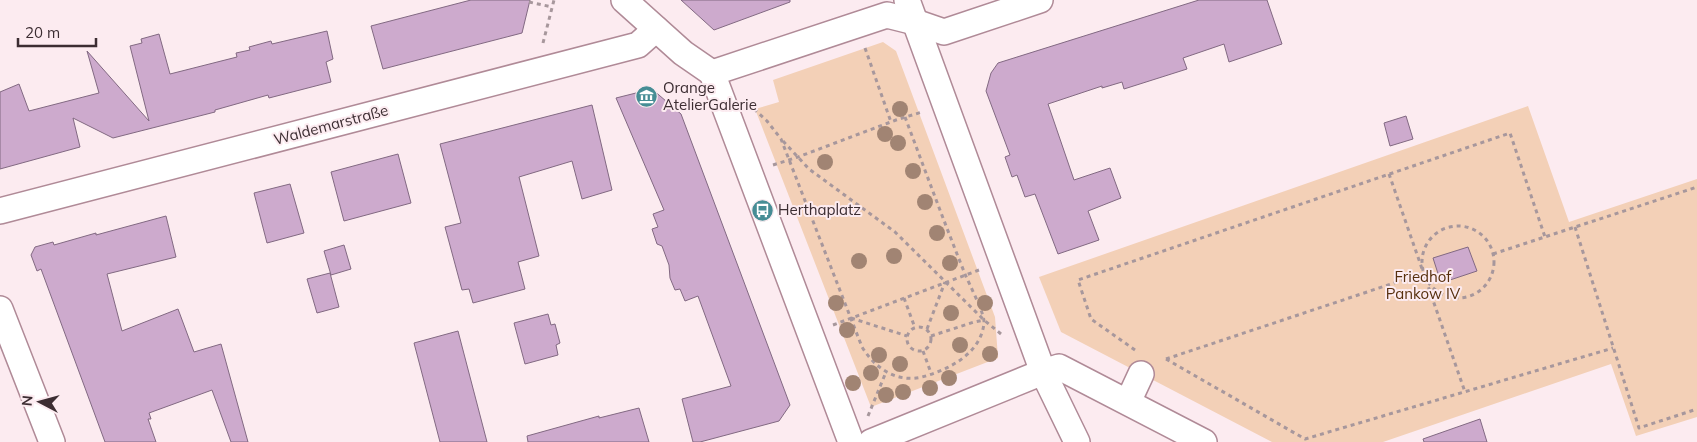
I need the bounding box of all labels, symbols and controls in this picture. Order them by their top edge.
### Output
scale bar [18,15,95,47]
text: 20 m [25,23,60,42]
place label: Orange AtelierGalerie [663,78,757,114]
museum icon: Orange AtelierGalerie [635,85,659,109]
street label: Waldemarstraße [272,100,390,149]
bus stop icon: Herthaplatz [750,198,774,222]
place label: Herthaplatz [778,200,861,219]
park label: Friedhof Pankow IV [1386,267,1461,303]
north arrow [15,377,65,427]
text: N [18,394,37,407]

